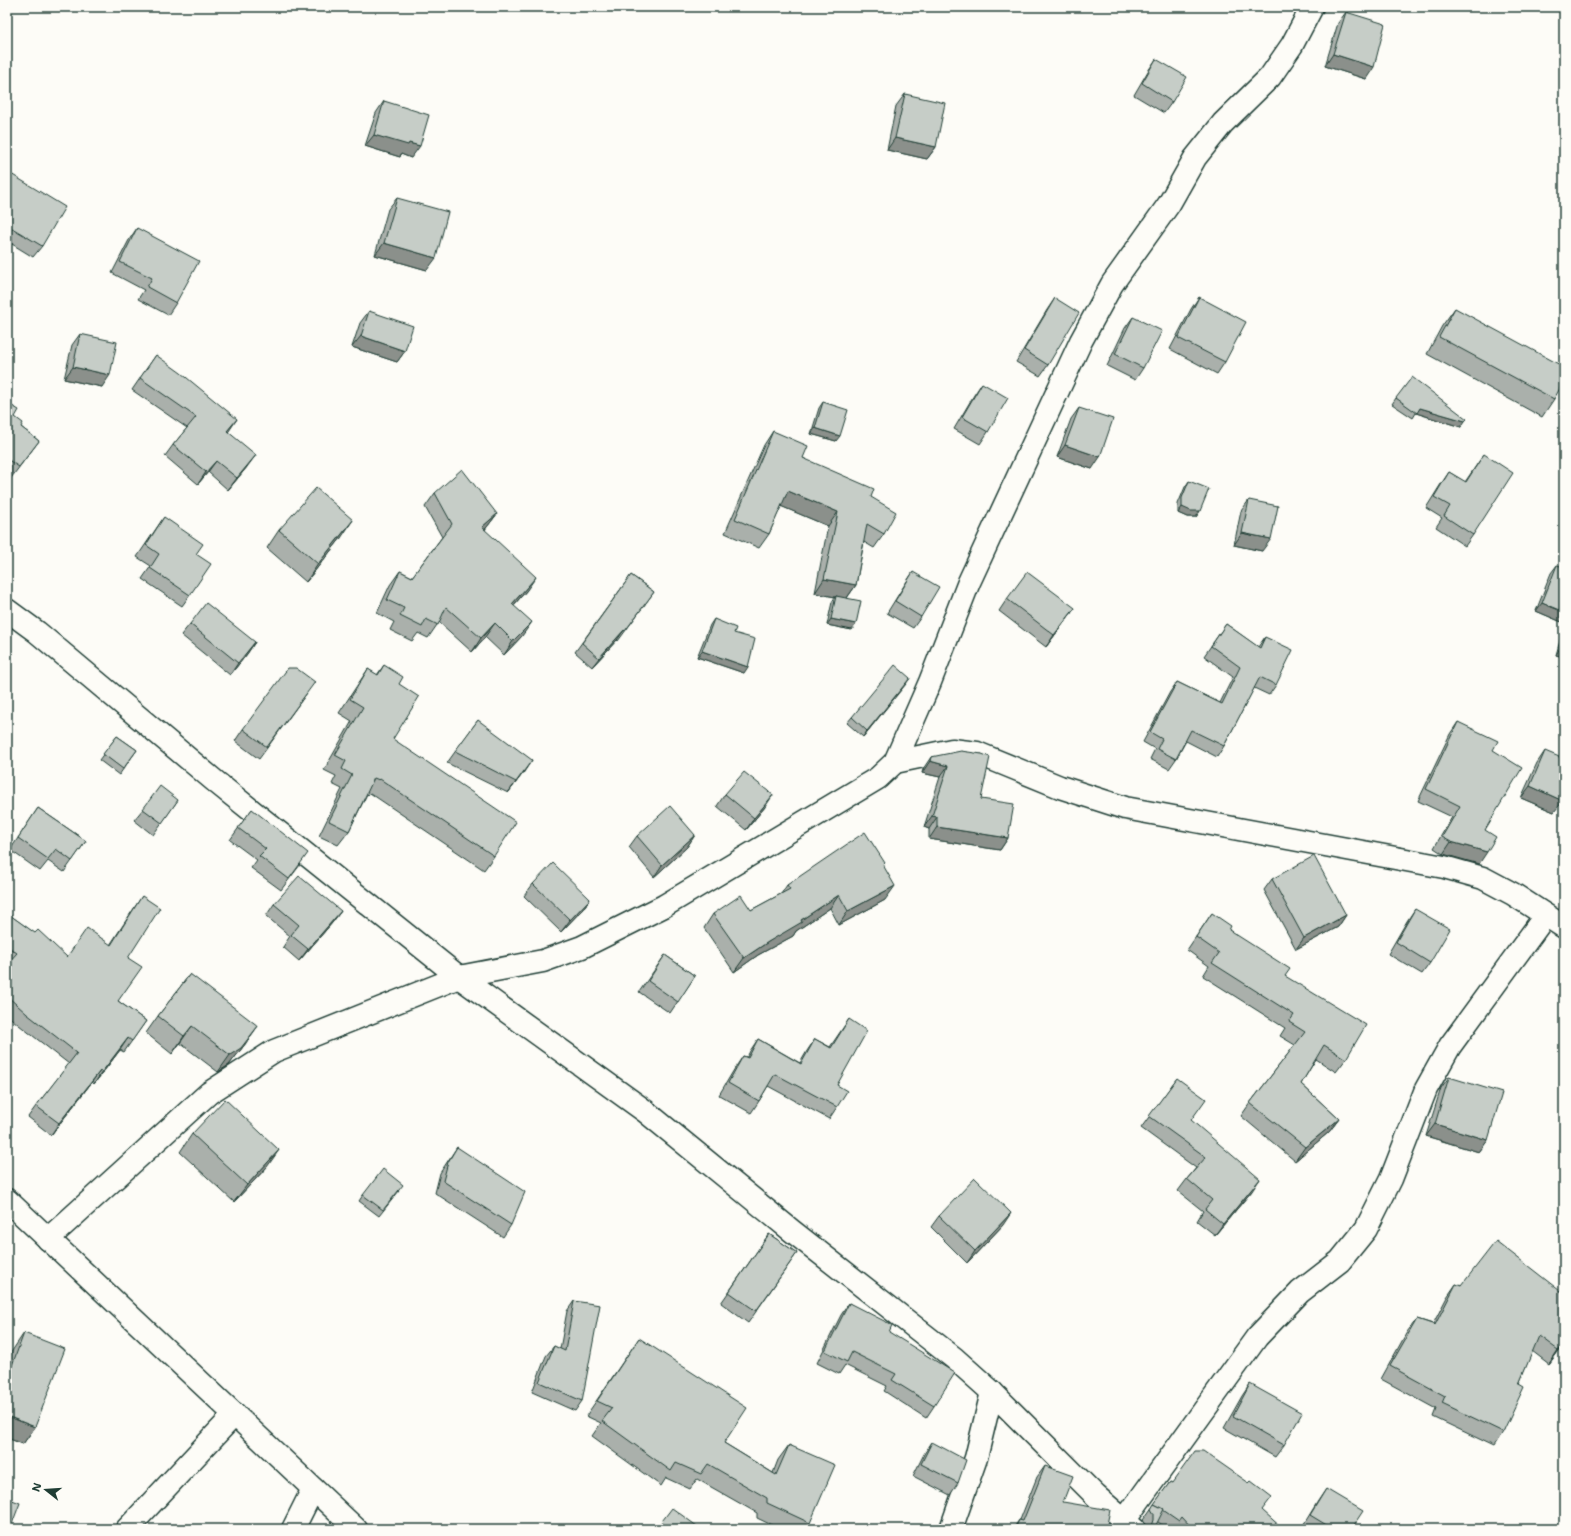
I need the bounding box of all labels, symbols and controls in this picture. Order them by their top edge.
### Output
north arrow [26,1470,66,1510]
text: N [28,1481,45,1494]

